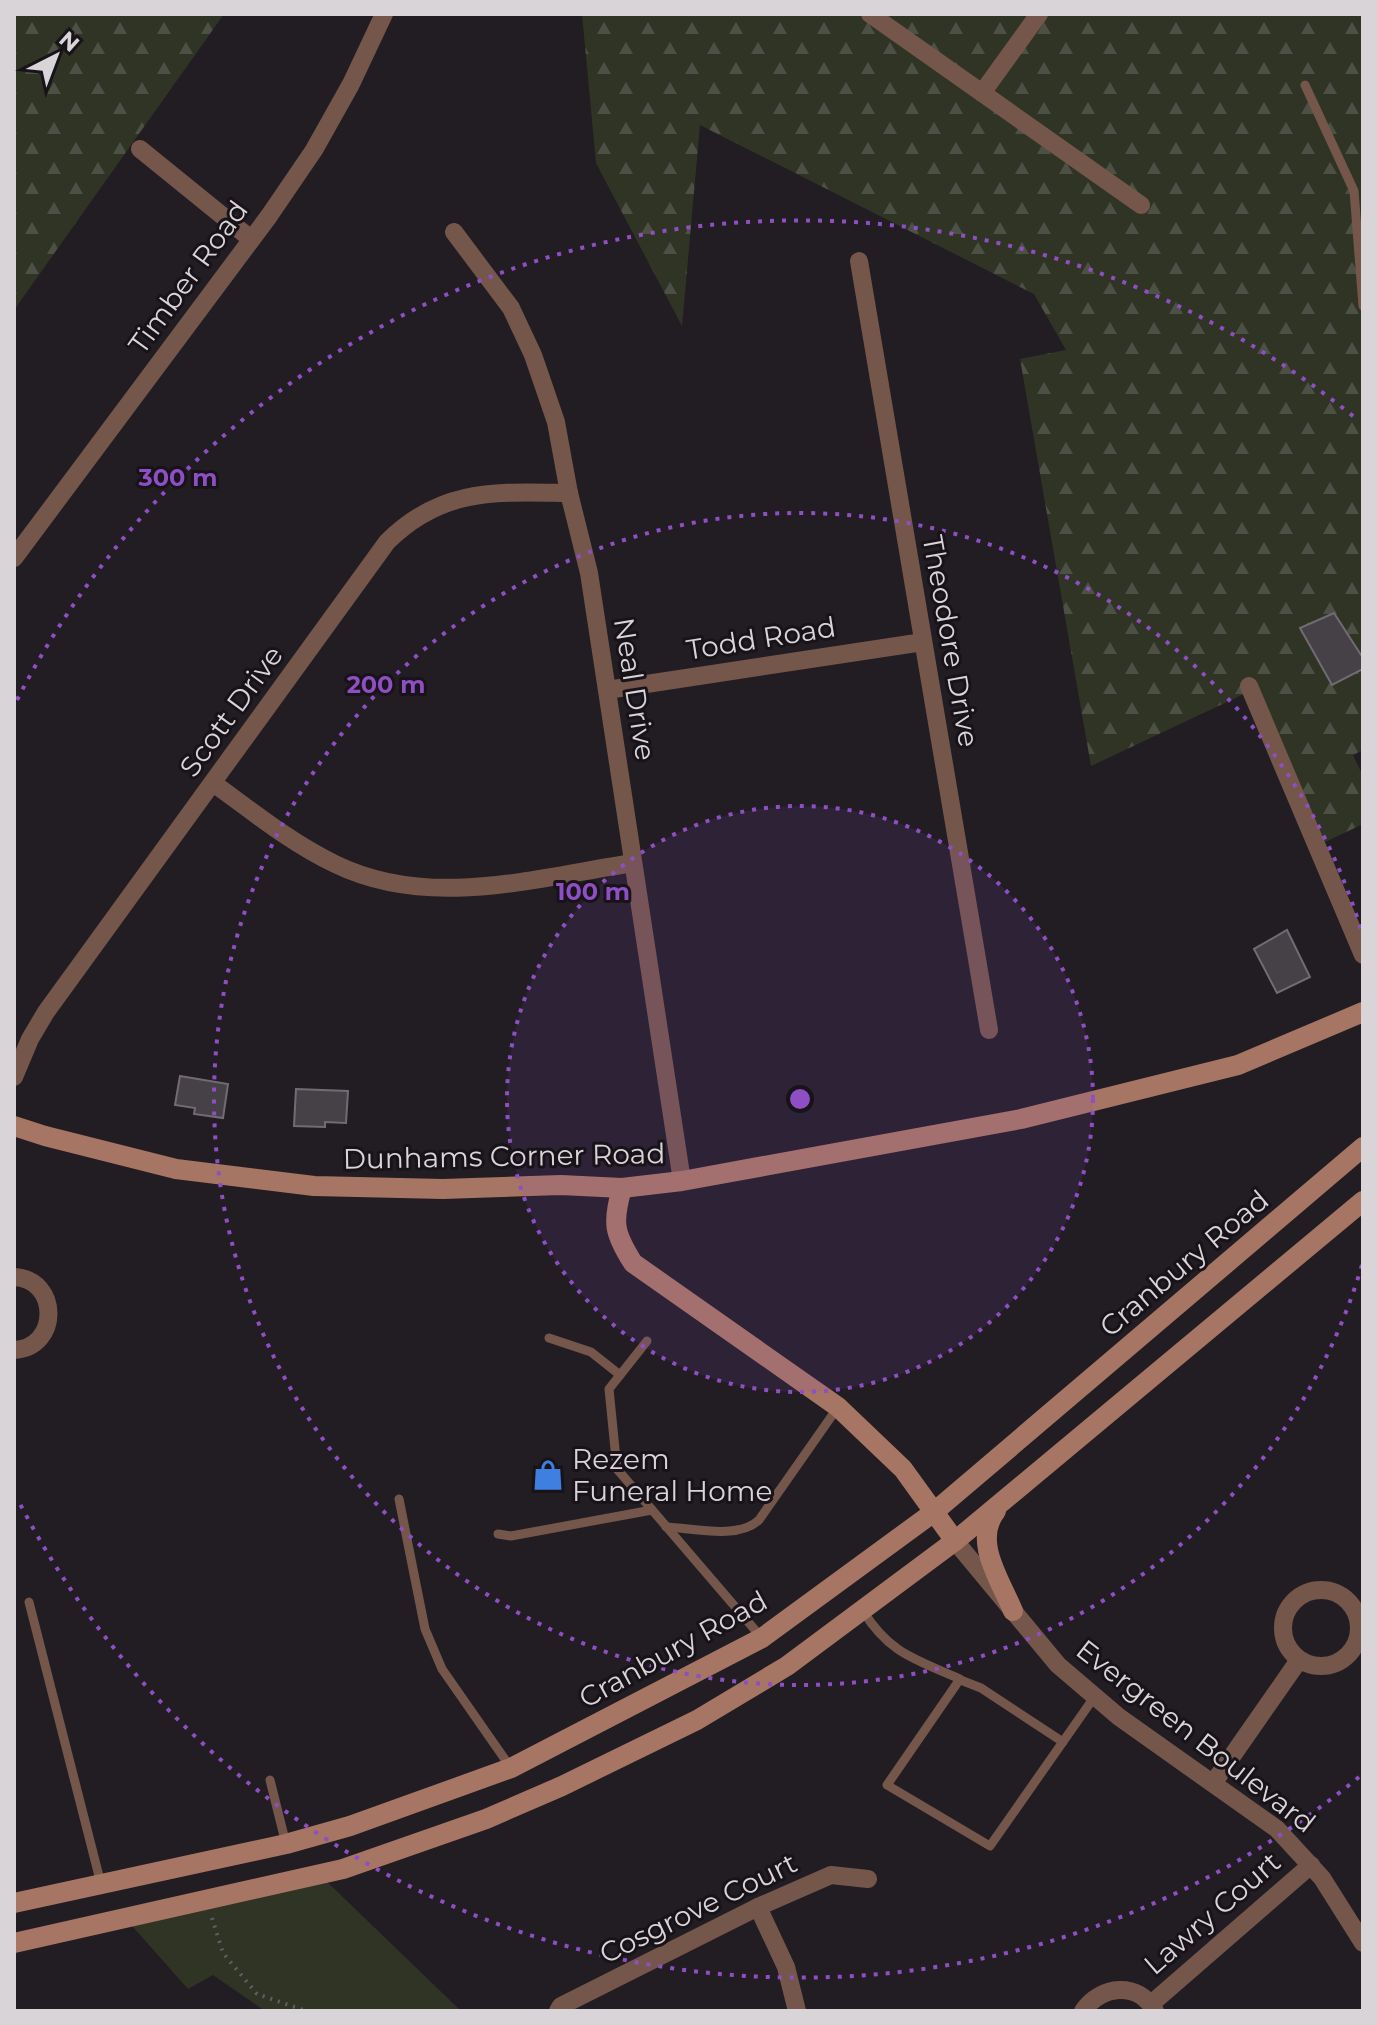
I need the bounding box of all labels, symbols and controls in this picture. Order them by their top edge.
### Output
north arrow [16,16,96,96]
text: N [53,26,85,57]
street label: Timber Road [121,194,255,360]
text: 300 m [138,463,217,492]
street label: Theodore Drive [916,532,986,750]
street label: Todd Road [684,609,838,667]
street label: Neal Drive [607,615,663,763]
street label: Scott Drive [172,639,290,783]
text: 200 m [347,670,425,699]
text: 100 m [556,877,630,906]
centre of rings [786,1085,814,1113]
street label: Dunhams Corner Road [343,1136,665,1176]
street label: Cranbury Road [1093,1182,1275,1344]
place label: Rezem Funeral Home [572,1442,772,1508]
shop icon: Rezem Funeral Home [531,1458,565,1492]
street label: Cranbury Road [573,1583,773,1715]
street label: Evergreen Boulevard [1070,1632,1322,1840]
street label: Lawry Court [1137,1845,1287,1981]
street label: Cosgrove Court [594,1846,802,1970]

